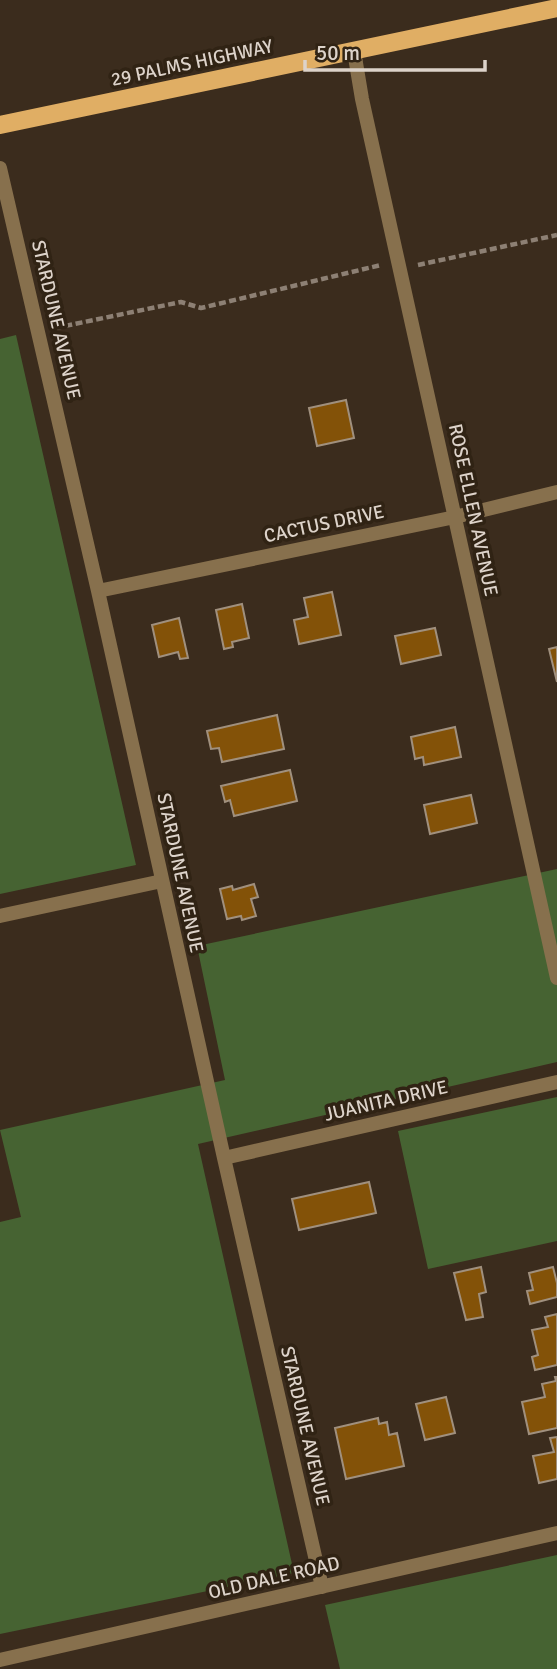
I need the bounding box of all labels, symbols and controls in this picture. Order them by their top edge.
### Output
scale bar [305,28,485,72]
street label: 29 PALMS HIGHWAY [109,34,276,92]
text: 50 m [316,40,360,66]
street label: STARDUNE AVENUE [26,238,86,402]
street label: ROSE ELLEN AVENUE [443,421,503,599]
street label: CACTUS DRIVE [262,500,386,548]
street label: STARDUNE AVENUE [151,791,209,955]
street label: JUANITA DRIVE [322,1075,450,1127]
street label: STARDUNE AVENUE [275,1344,335,1508]
street label: OLD DALE ROAD [206,1551,342,1605]

